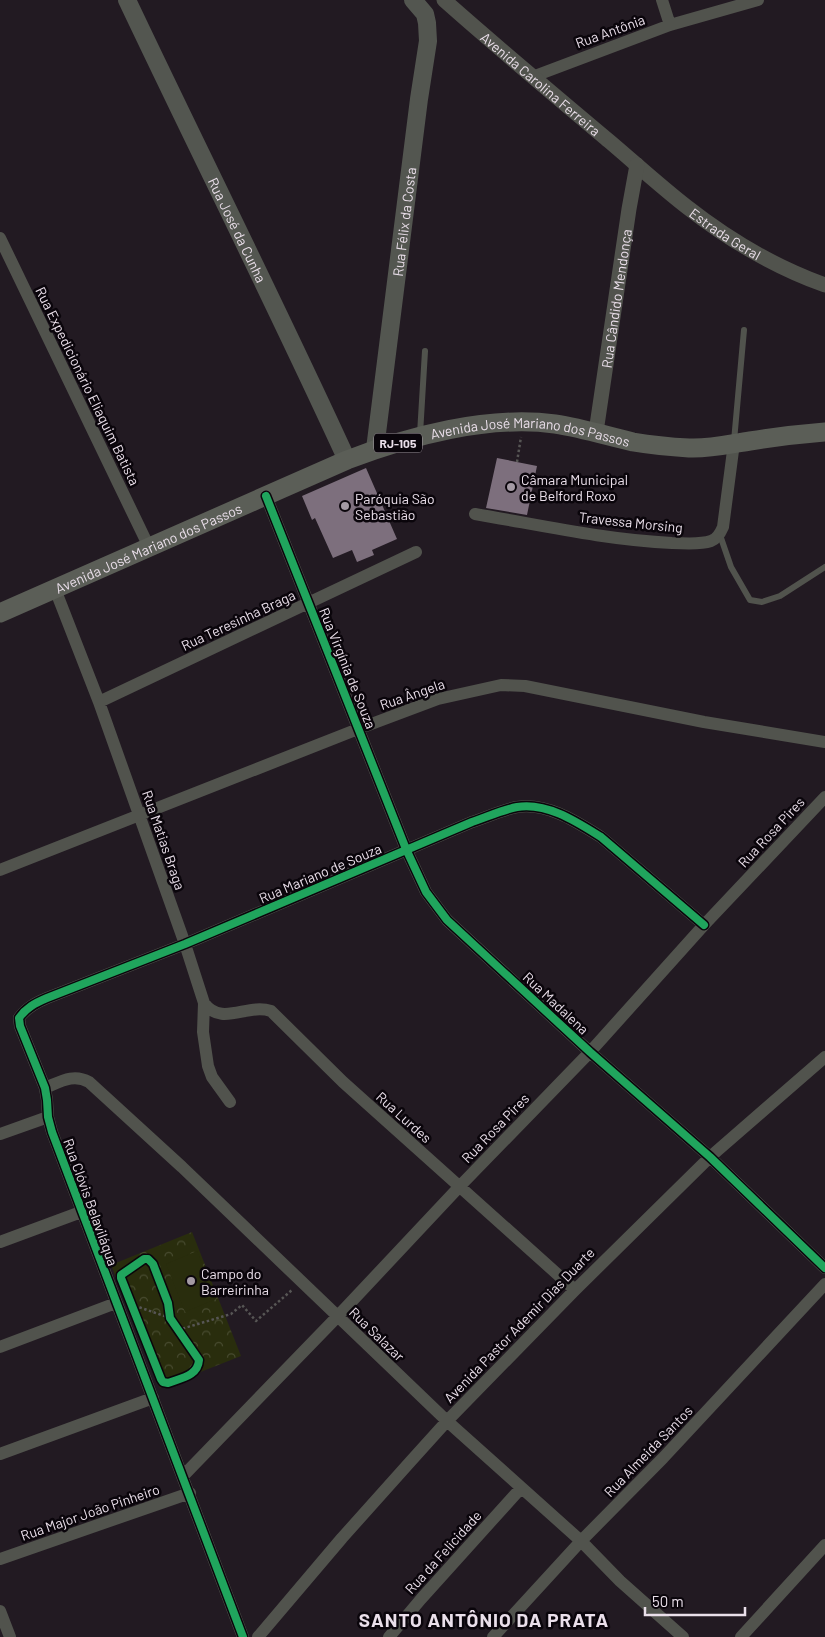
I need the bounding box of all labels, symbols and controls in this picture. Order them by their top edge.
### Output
street label: Rua Antônia [573,11,647,51]
street label: Avenida Carolina Ferreira [478,28,604,139]
street label: Rua Félix da Costa [388,166,419,277]
street label: Rua José da Cunha [205,174,270,285]
street label: Estrada Geral [687,204,764,263]
street label: Rua Cândido Mendonça [597,228,634,369]
street label: Rua Expedicionário Eliaquim Batista [32,284,144,488]
street label: Avenida José Mariano dos Passos [429,413,632,450]
road number: RJ-105 [374,433,422,452]
place label: Câmara Municipal de Belford Roxo [521,471,628,504]
marker: Câmara Municipal de Belford Roxo [505,481,517,493]
place label: Paróquia São Sebastião [355,490,435,523]
street label: Avenida José Mariano dos Passos [52,499,244,596]
marker: Paróquia São Sebastião [339,500,351,512]
street label: Travessa Morsing [578,508,684,536]
street label: Rua Teresinha Braga [178,586,298,654]
street label: Rua Virgínia de Souza [316,605,380,731]
street label: Rua Ângela [377,675,447,713]
street label: Rua Matias Braga [139,788,189,892]
street label: Rua Rosa Pires [734,793,808,871]
street label: Rua Mariano de Souza [256,839,384,907]
street label: Rua Madalena [520,968,592,1038]
street label: Rua Lurdes [373,1088,435,1146]
street label: Rua Rosa Pires [458,1090,532,1166]
street label: Rua Clóvis Belaviláqua [60,1136,122,1268]
street label: Avenida Pastor Ademir Dias Duarte [440,1244,598,1406]
place label: Campo do Barreirinha [201,1265,269,1298]
marker: Campo do Barreirinha [185,1275,197,1287]
street label: Rua Salazar [346,1304,408,1364]
street label: Rua Almeida Santos [600,1402,696,1500]
street label: Rua Major João Pinheiro [18,1480,162,1544]
street label: Rua da Felicidade [401,1507,485,1597]
scale bar [645,1584,745,1616]
text: 50 m [652,1592,684,1610]
district label: SANTO ANTÔNIO DA PRATA [359,1608,609,1631]

